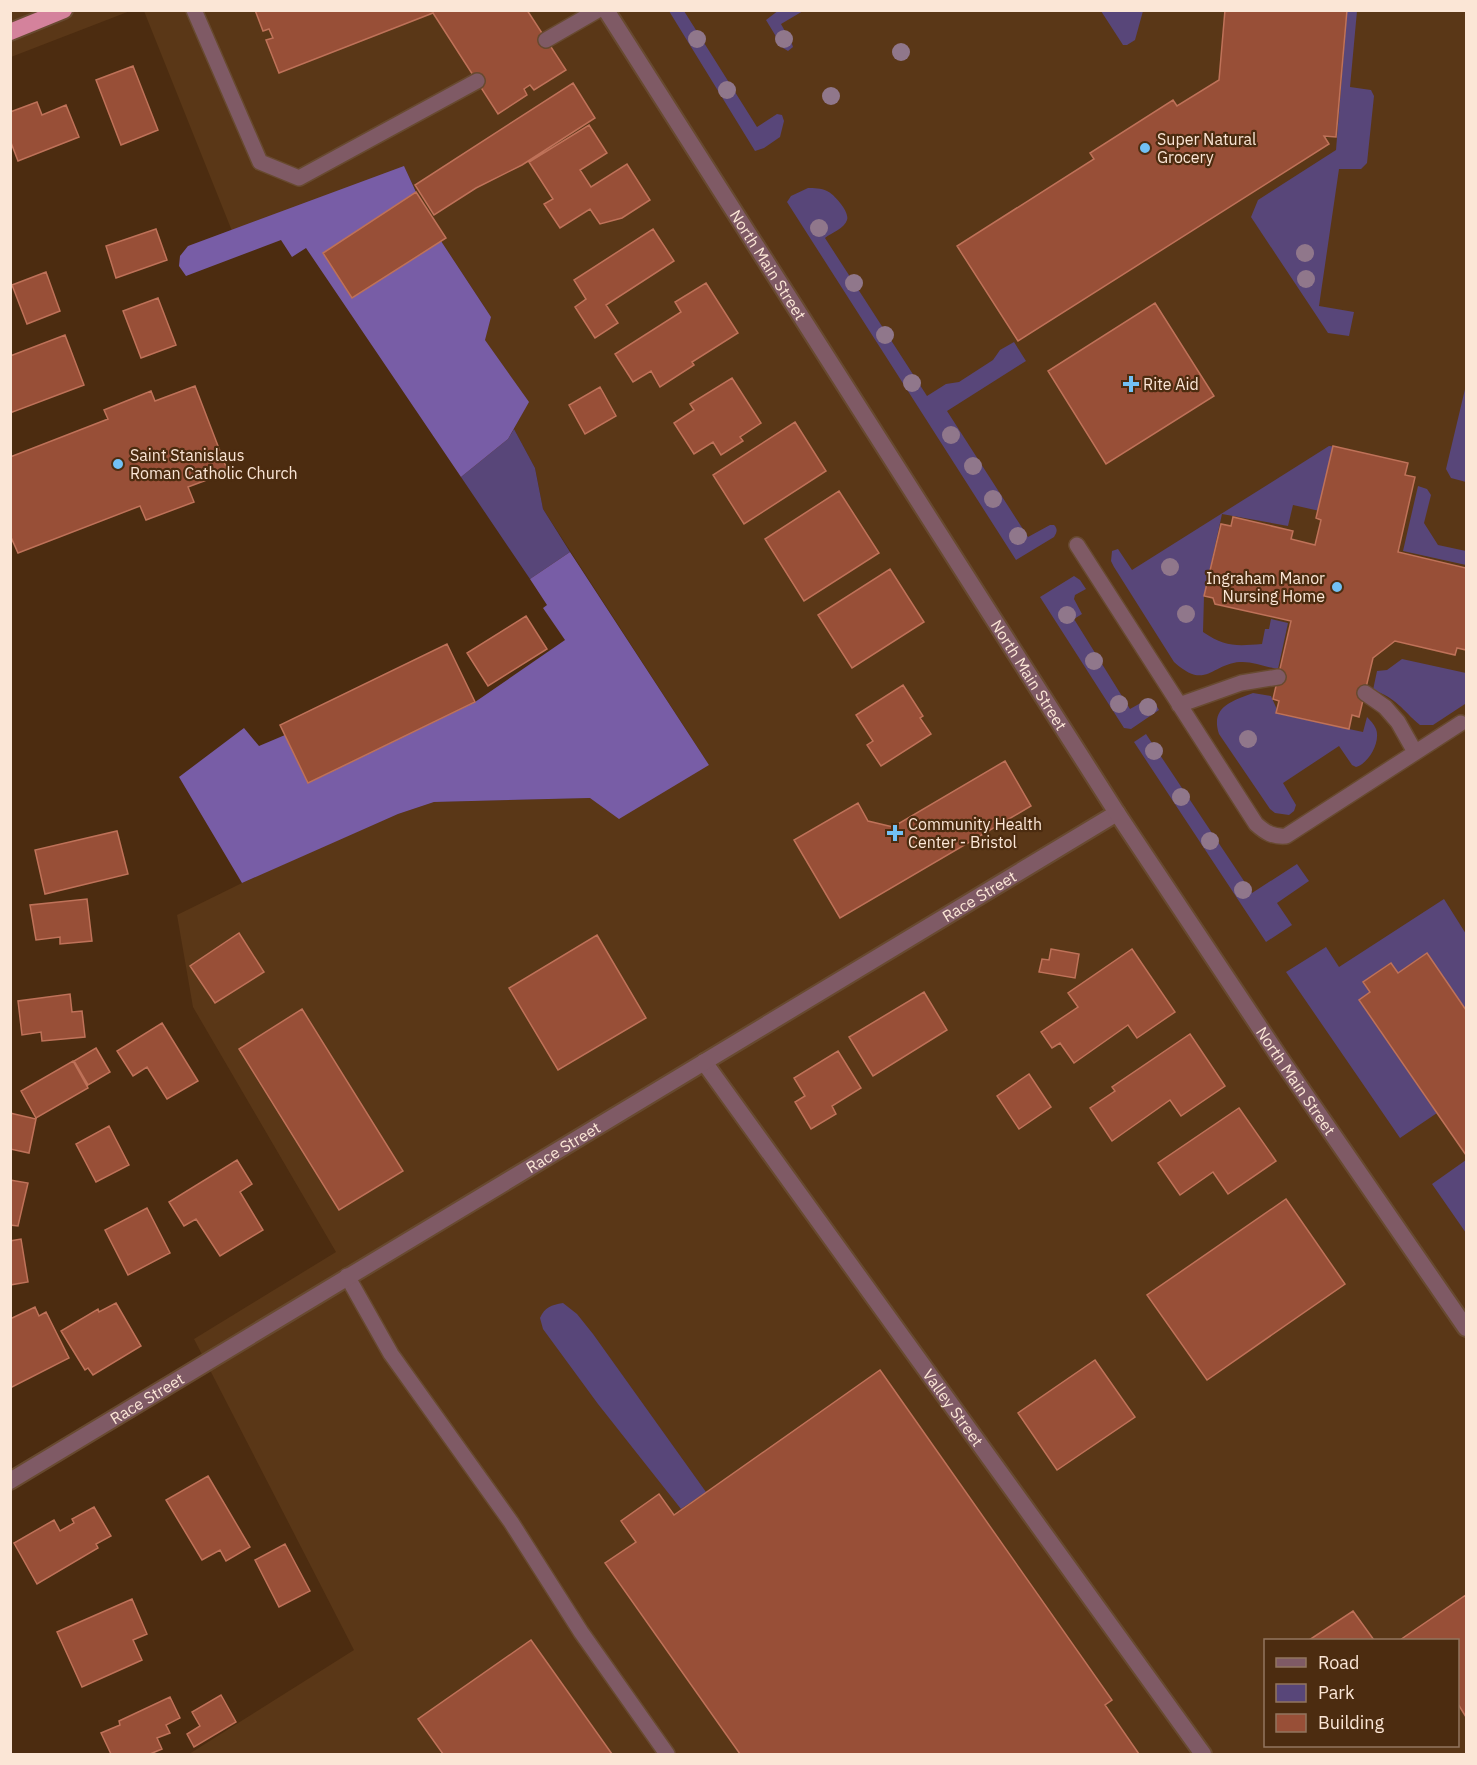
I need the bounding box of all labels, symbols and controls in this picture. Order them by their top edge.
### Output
place label: Super Natural Grocery [1157,129,1256,167]
marker: Super Natural Grocery [1138,141,1152,155]
street label: North Main Street [726,206,811,324]
place label: Rite Aid [1143,374,1199,394]
marker: Rite Aid [1124,377,1138,391]
place label: Saint Stanislaus Roman Catholic Church [130,445,298,483]
marker: Saint Stanislaus Roman Catholic Church [111,457,125,471]
place label: Ingraham Manor Nursing Home [1206,568,1325,606]
marker: Ingraham Manor Nursing Home [1330,580,1344,594]
street label: North Main Street [987,616,1072,734]
place label: Community Health Center - Bristol [908,814,1042,852]
marker: Community Health Center - Bristol [886,824,904,842]
street label: Race Street [938,866,1020,926]
street label: North Main Street [1252,1023,1340,1139]
street label: Race Street [522,1117,604,1177]
street label: Valley Street [918,1365,988,1450]
street label: Race Street [106,1368,188,1428]
legend [1264,1639,1459,1747]
text: Road [1318,1651,1359,1674]
text: Park [1318,1681,1355,1704]
text: Building [1318,1711,1385,1734]

